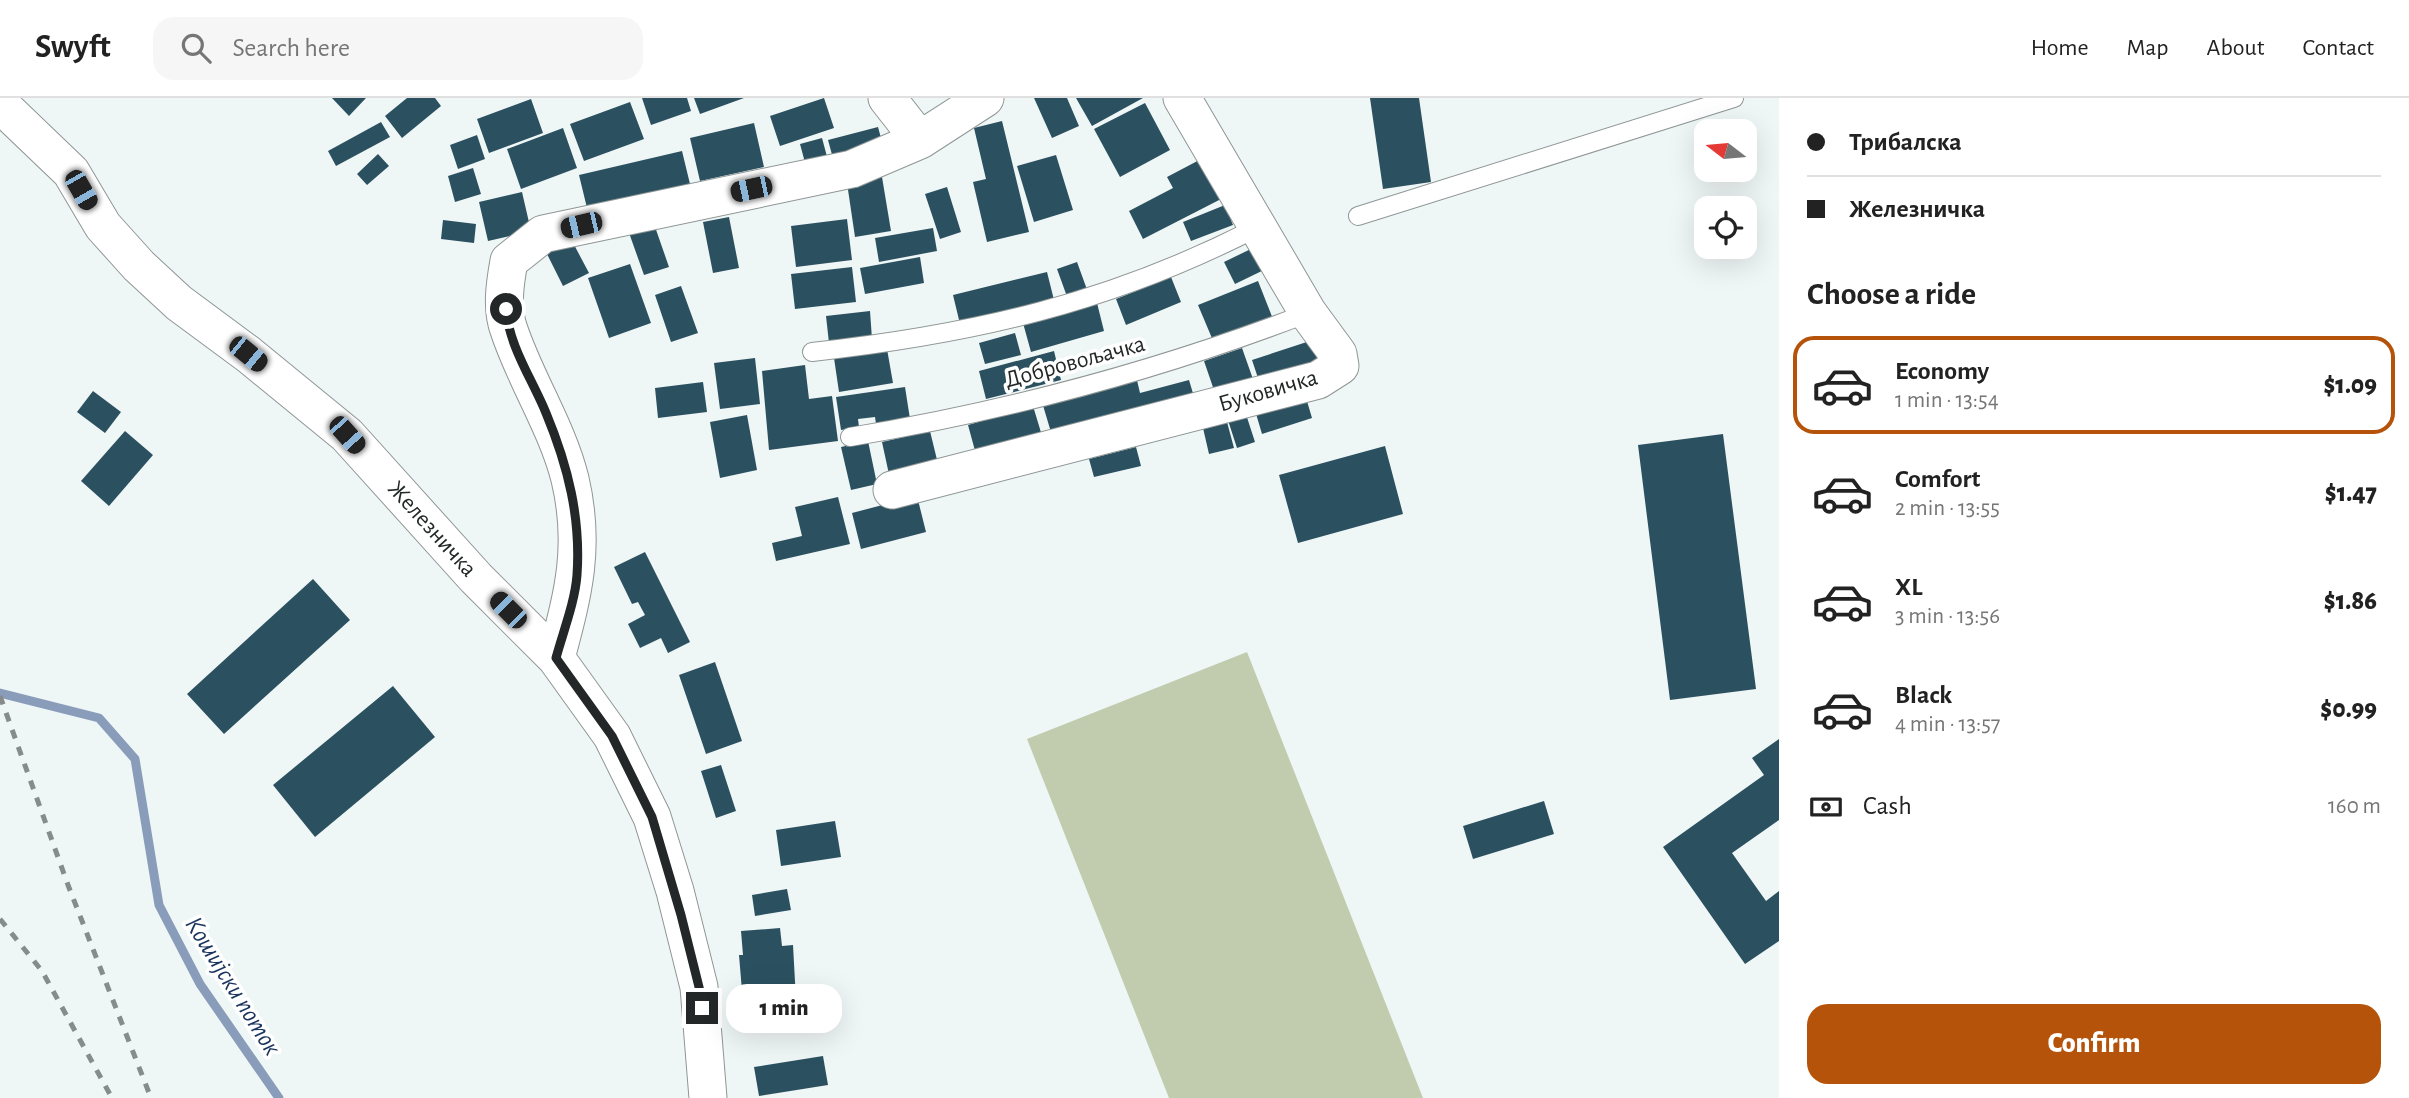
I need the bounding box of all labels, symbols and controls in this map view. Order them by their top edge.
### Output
search box [153,17,643,80]
icon: search [177,29,215,67]
text: Swyft [35,31,111,64]
text: Search here [233,35,350,61]
text: Home [2031,36,2089,60]
text: Map [2127,36,2169,60]
text: About [2207,36,2264,60]
text: Contact [2302,36,2374,60]
north arrow [1694,119,1757,182]
map controls [1694,119,1757,259]
text: Трибалска [1849,129,1961,155]
car [62,167,101,213]
car [729,174,774,204]
button: locate [1694,196,1757,259]
text: Железничка [1849,196,1985,222]
car [559,210,604,240]
text: Choose a ride [1807,278,1976,310]
route start [490,293,522,325]
street label: Добровољачка [1002,332,1148,392]
car [226,333,271,375]
icon: car [1811,354,1874,417]
text: Economy [1895,358,1989,384]
street label: Буковичка [1216,365,1320,417]
text: $1.09 [2323,372,2377,398]
text: 1 min · 13:54 [1895,389,1999,412]
car [326,412,369,458]
icon: car [1811,462,1874,525]
text: Comfort [1895,466,1980,492]
street label: Железничка [383,477,481,581]
text: $1.47 [2325,480,2377,506]
text: 2 min · 13:55 [1895,497,2000,520]
icon: car [1811,570,1874,633]
text: XL [1895,574,1922,600]
car [486,588,531,632]
text: $1.86 [2324,588,2377,614]
text: 3 min · 13:56 [1895,605,2000,628]
icon: car [1811,678,1874,741]
text: Black [1895,682,1952,708]
text: $0.99 [2320,696,2377,722]
text: 4 min · 13:57 [1895,713,2000,736]
icon: cash [1807,788,1845,826]
text: Cash [1863,793,1912,819]
text: 160 m [2328,795,2381,818]
water label: Кошијски поток [180,912,286,1060]
callout: 1 min [726,984,842,1032]
route end [686,992,718,1024]
text: 1 min [760,997,808,1020]
button: Confirm [1807,1004,2381,1084]

